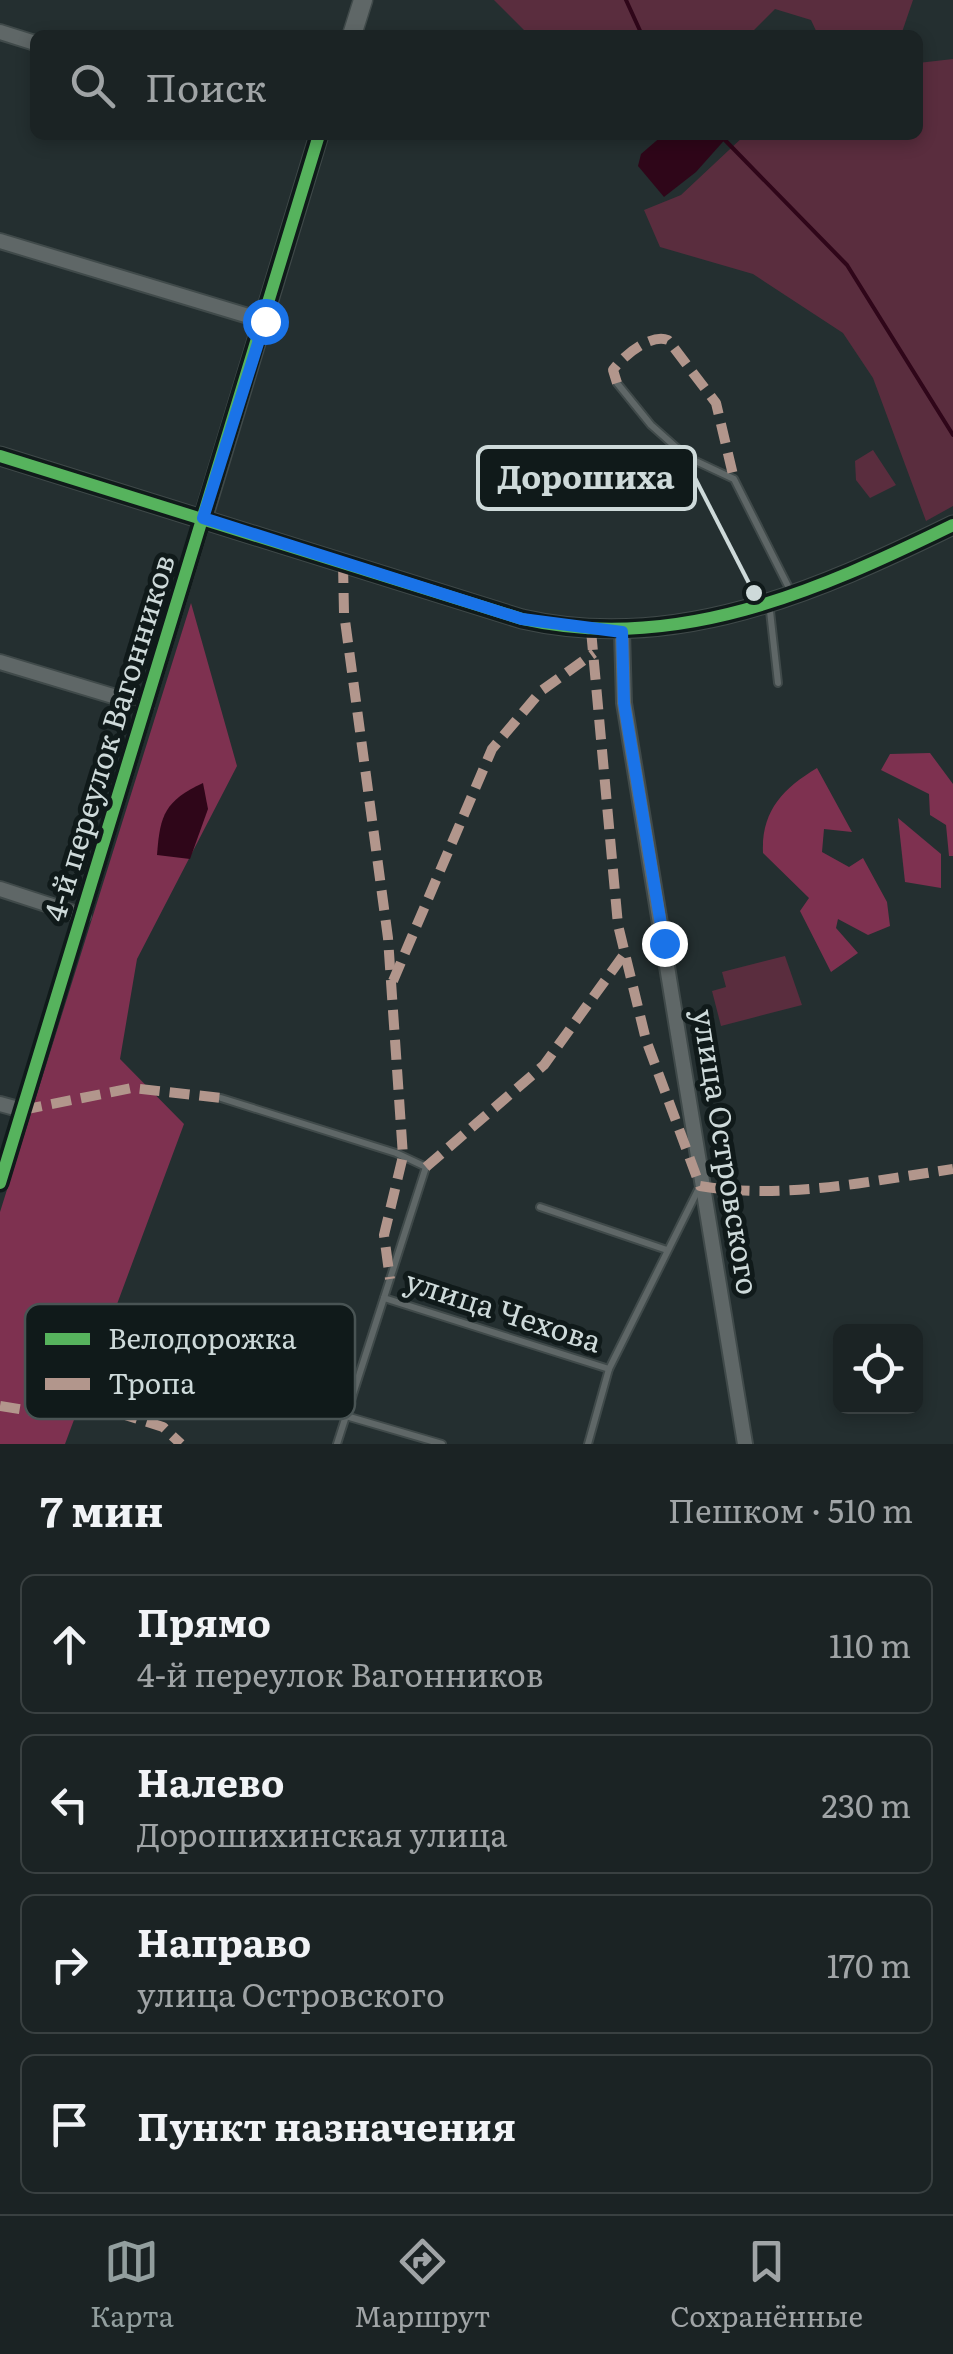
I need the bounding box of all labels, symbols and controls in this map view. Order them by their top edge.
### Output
search box [30,30,923,140]
text: Поиск [145,57,267,114]
icon: search [65,58,120,113]
route start [243,299,289,345]
callout: Дорошиха [478,447,695,509]
text: Дорошиха [497,451,675,499]
street label: 4-й переулок Вагонников [30,548,184,926]
route end [642,921,688,967]
street label: улица Островского [684,1006,772,1297]
street label: улица Чехова [400,1257,608,1362]
legend [25,1304,355,1419]
text: Велодорожка [108,1316,297,1358]
map controls [833,1324,923,1414]
button: locate [833,1324,923,1414]
text: Тропа [108,1361,195,1403]
text: 7 мин [40,1478,163,1540]
text: Пешком · 510 m [668,1485,913,1533]
text: Прямо [137,1592,271,1649]
icon: ahead [42,1617,97,1672]
text: 110 m [829,1620,911,1668]
text: 4-й переулок Вагонников [137,1649,544,1697]
text: Налево [137,1752,284,1809]
icon: left [42,1777,97,1832]
text: 230 m [821,1780,911,1828]
text: Дорошихинская улица [137,1809,507,1857]
text: Направо [137,1912,311,1969]
icon: right [42,1937,97,1992]
text: 170 m [827,1940,911,1988]
text: улица Островского [137,1969,445,2017]
text: Пункт назначения [137,2096,516,2153]
icon: arrive [42,2097,97,2152]
tab: Карта [90,2234,174,2336]
tab: Маршрут [354,2234,490,2336]
tab: Сохранённые [670,2234,863,2336]

